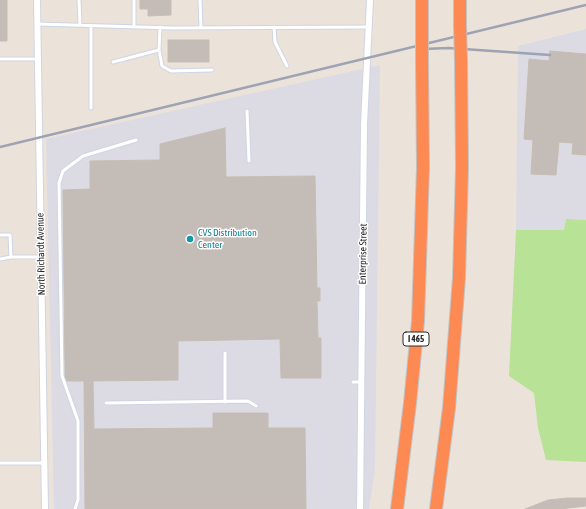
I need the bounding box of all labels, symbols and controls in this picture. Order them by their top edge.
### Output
street label: North Richardt Avenue [34,213,48,295]
street label: Enterprise Street [356,224,370,284]
place label: CVS Distribution Center [198,227,257,250]
marker: CVS Distribution Center [185,234,195,244]
road number: I 465 [403,332,429,346]

